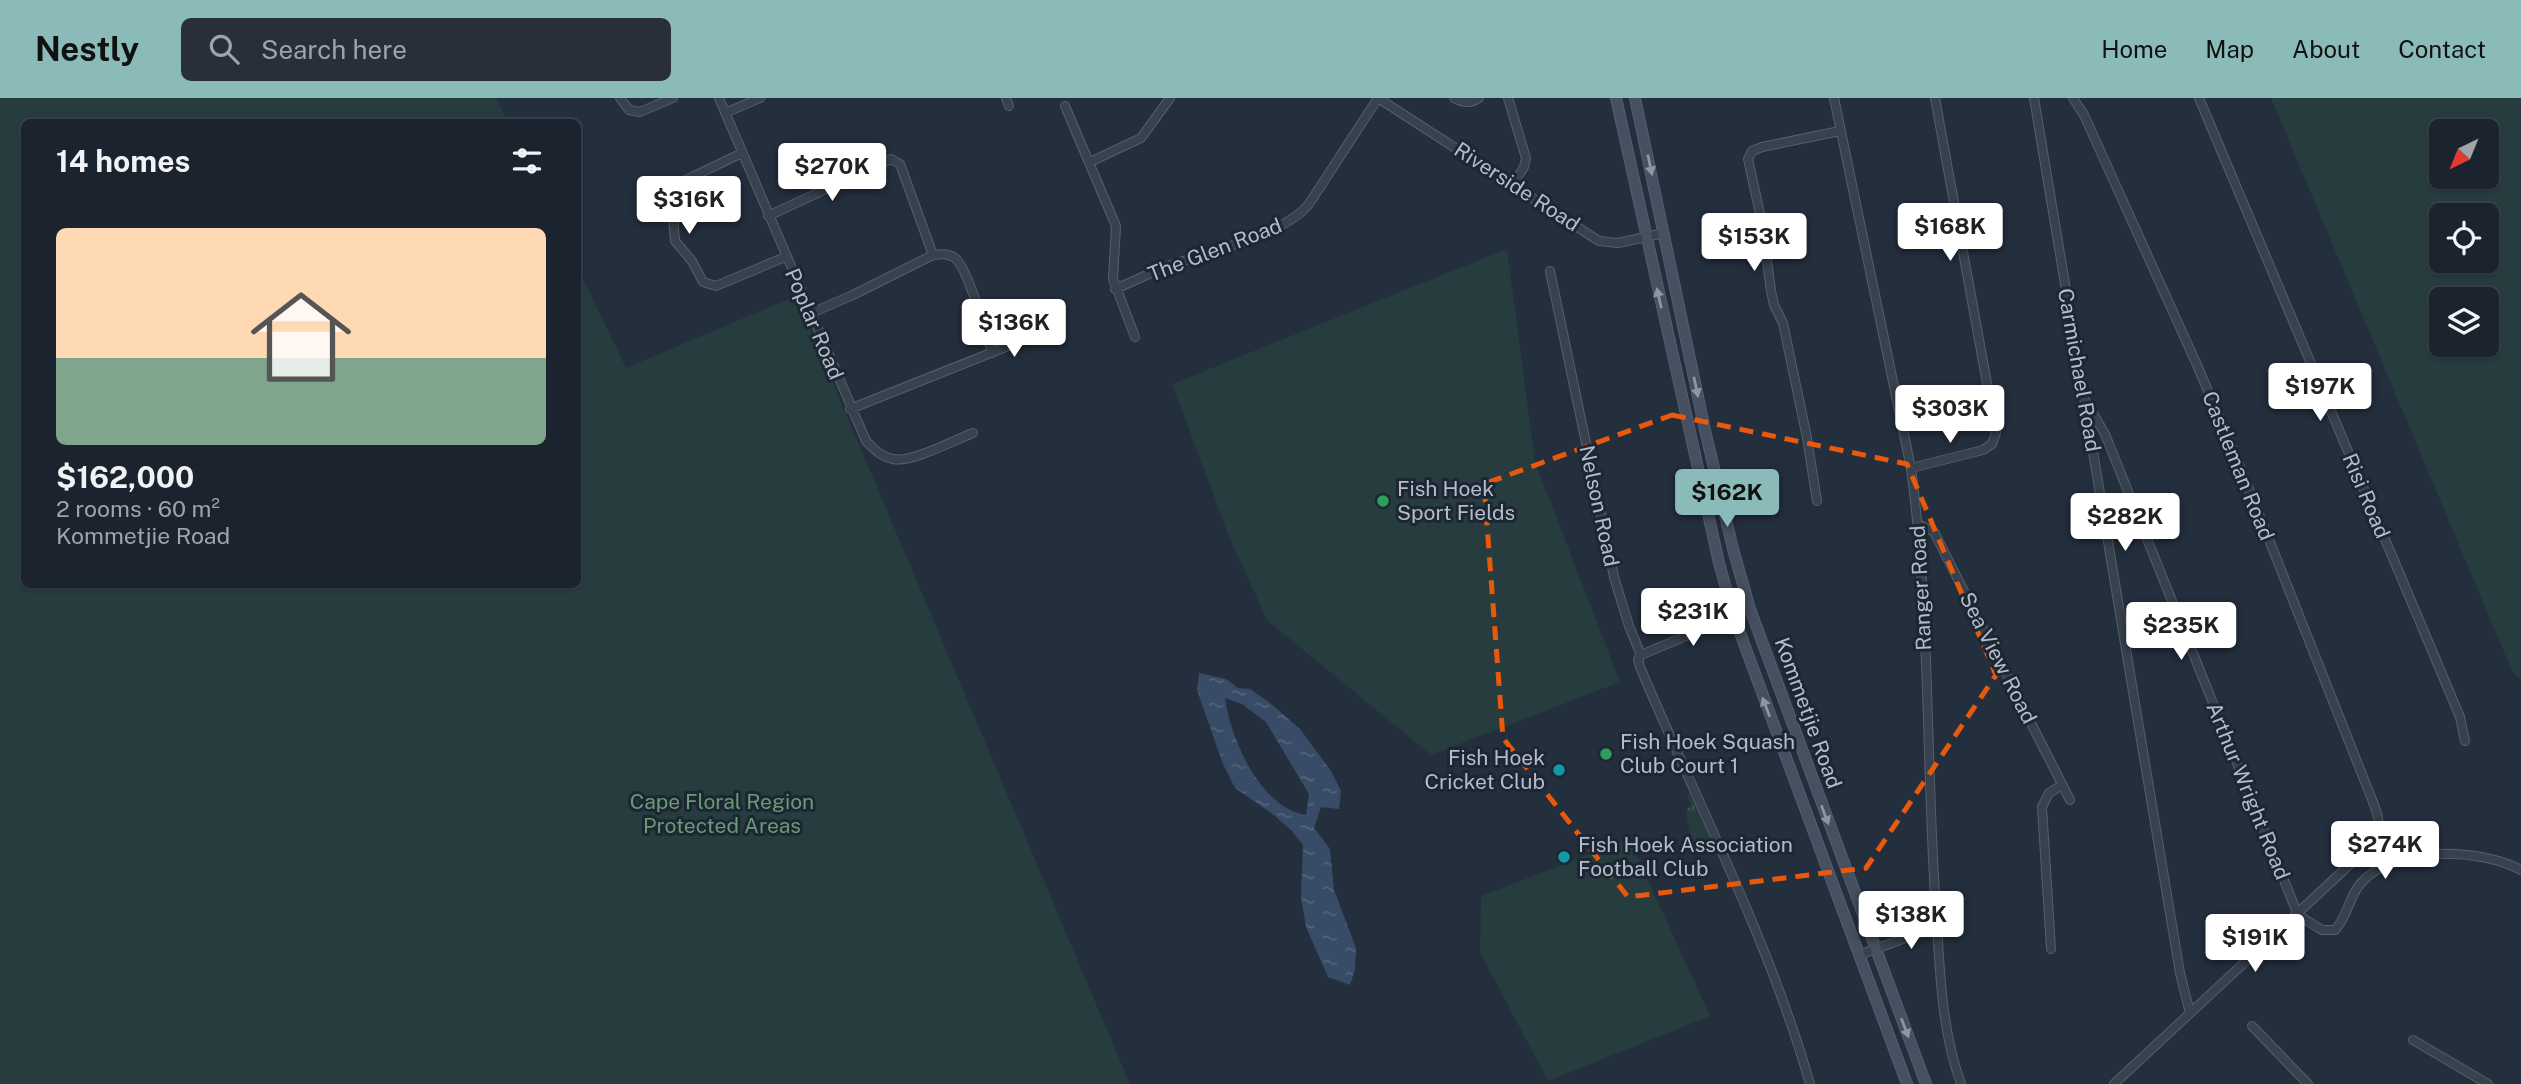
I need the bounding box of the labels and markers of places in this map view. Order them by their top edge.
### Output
pin: $270K [783,144,881,203]
pin: $316K [640,176,738,236]
pin: $168K [1901,204,1999,263]
pin: $153K [1705,214,1803,273]
pin: $136K [965,300,1063,359]
pin: $197K [2271,364,2369,423]
pin: $303K [1901,386,1999,445]
pin: $162K [1678,470,1776,529]
place label: Fish Hoek Sport Fields [1397,476,1515,525]
marker: Fish Hoek Sport Fields [1375,493,1391,509]
pin: $282K [2076,494,2174,553]
pin: $231K [1644,588,1742,648]
pin: $235K [2132,602,2230,662]
place label: Fish Hoek Squash Club Court 1 [1620,729,1795,778]
place label: Fish Hoek Cricket Club [1425,745,1545,794]
marker: Fish Hoek Squash Club Court 1 [1598,746,1614,762]
marker: Fish Hoek Cricket Club [1551,762,1567,778]
pin: $274K [2336,822,2434,881]
place label: Fish Hoek Association Football Club [1578,832,1793,881]
marker: Fish Hoek Association Football Club [1556,849,1572,865]
pin: $138K [1862,892,1960,951]
pin: $191K [2206,914,2304,974]

